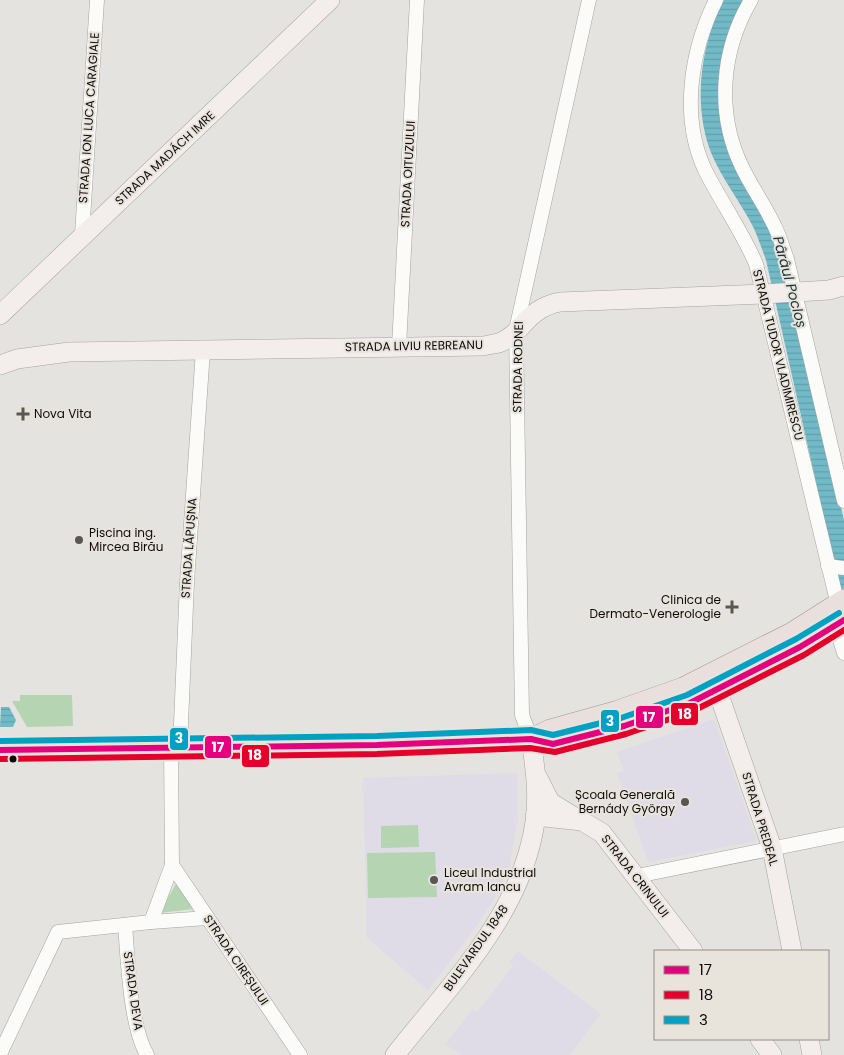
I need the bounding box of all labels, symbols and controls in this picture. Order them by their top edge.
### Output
street label: STRADA ION LUCA CARAGIALE [74,32,103,204]
street label: STRADA MADÁCH IMRE [111,107,218,209]
street label: STRADA OITUZULUI [396,120,419,228]
water label: Pârâul Pocloș [768,234,812,330]
street label: STRADA TUDOR VLADIMIRESCU [749,268,808,442]
street label: STRADA RODNEI [508,321,527,413]
street label: STRADA LIVIU REBREANU [345,336,483,355]
place label: Nova Vita [34,405,92,422]
marker: Nova Vita [16,407,30,421]
street label: STRADA LĂPUȘNA [177,497,200,599]
place label: Piscina ing. Mircea Birău [89,524,163,555]
marker: Piscina ing. Mircea Birău [73,534,85,546]
place label: Clinica de Dermato-Venerologie [590,591,721,622]
marker: Clinica de Dermato-Venerologie [725,600,739,614]
line badge: 18 [670,702,699,726]
text: 18 [678,704,692,724]
line badge: 17 [635,705,664,729]
text: 17 [643,707,656,727]
line badge: 3 [600,709,620,733]
text: 3 [606,711,614,731]
line badge: 3 [169,727,189,751]
text: 3 [175,728,183,748]
line badge: 17 [204,735,232,759]
text: 17 [212,737,225,757]
line badge: 18 [241,744,270,768]
text: 18 [248,745,262,765]
unlabelled marker [8,754,18,764]
street label: STRADA PREDEAL [738,770,783,868]
place label: Școala Generală Bernády György [575,786,675,817]
marker: Școala Generală Bernády György [679,796,691,808]
street label: STRADA CRINULUI [598,831,673,921]
place label: Liceul Industrial Avram Iancu [444,864,536,895]
marker: Liceul Industrial Avram Iancu [428,874,440,886]
street label: BULEVARDUL 1848 [439,901,512,994]
street label: STRADA CIREȘULUI [200,911,273,1008]
street label: STRADA DEVA [120,950,147,1031]
legend [654,950,829,1040]
text: 17 [699,959,712,980]
text: 18 [699,984,713,1005]
text: 3 [699,1009,708,1030]

